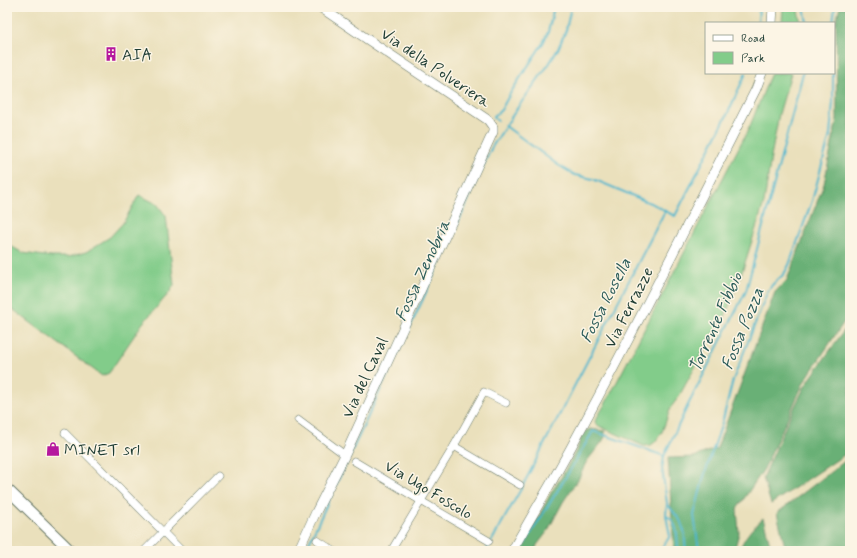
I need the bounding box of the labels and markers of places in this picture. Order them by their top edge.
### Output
place label: AIA [122,45,152,66]
building icon: AIA [103,46,119,62]
place label: MINET srl [64,440,140,461]
shop icon: MINET srl [45,441,61,457]

